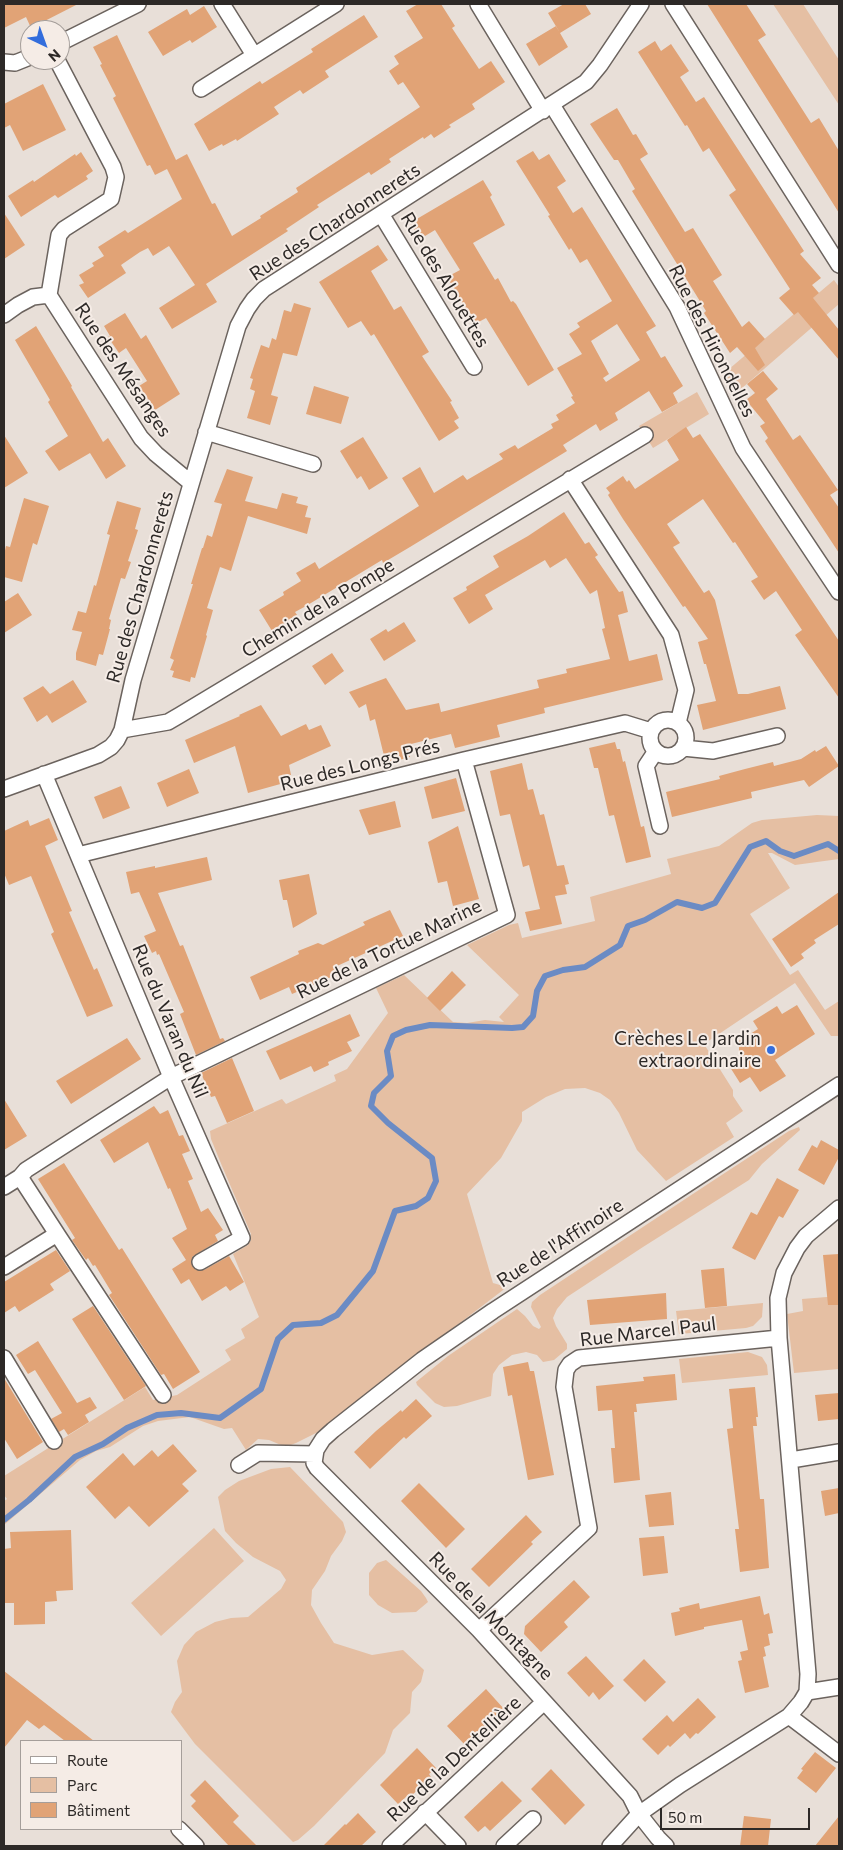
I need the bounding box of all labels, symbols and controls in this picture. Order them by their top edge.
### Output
north arrow [20,20,70,70]
text: N [45,46,64,66]
street label: Rue des Chardonnerets [245,158,425,286]
street label: Rue des Alouettes [396,208,494,352]
street label: Rue des Hirondelles [664,261,760,421]
street label: Rue des Mésanges [70,299,176,441]
street label: Rue des Chardonnerets [102,488,178,686]
street label: Chemin de la Pompe [238,553,398,663]
street label: Rue des Longs Prés [278,734,442,796]
street label: Rue de la Tortue Marine [293,894,485,1004]
street label: Rue du Varan du Nil [127,941,213,1101]
place label: Crèches Le Jardin extraordinaire [614,1028,761,1072]
marker: Crèches Le Jardin extraordinaire [765,1044,777,1056]
street label: Rue de l'Affinoire [493,1194,627,1292]
street label: Rue Marcel Paul [578,1312,718,1352]
street label: Rue de la Montagne [424,1547,558,1685]
street label: Rue de la Dentellière [382,1691,526,1827]
legend [20,1740,182,1830]
text: Route [67,1751,108,1769]
text: Parc [67,1776,97,1794]
scale bar [663,1798,813,1830]
text: Bâtiment [67,1801,130,1819]
text: 50 m [668,1808,702,1826]

